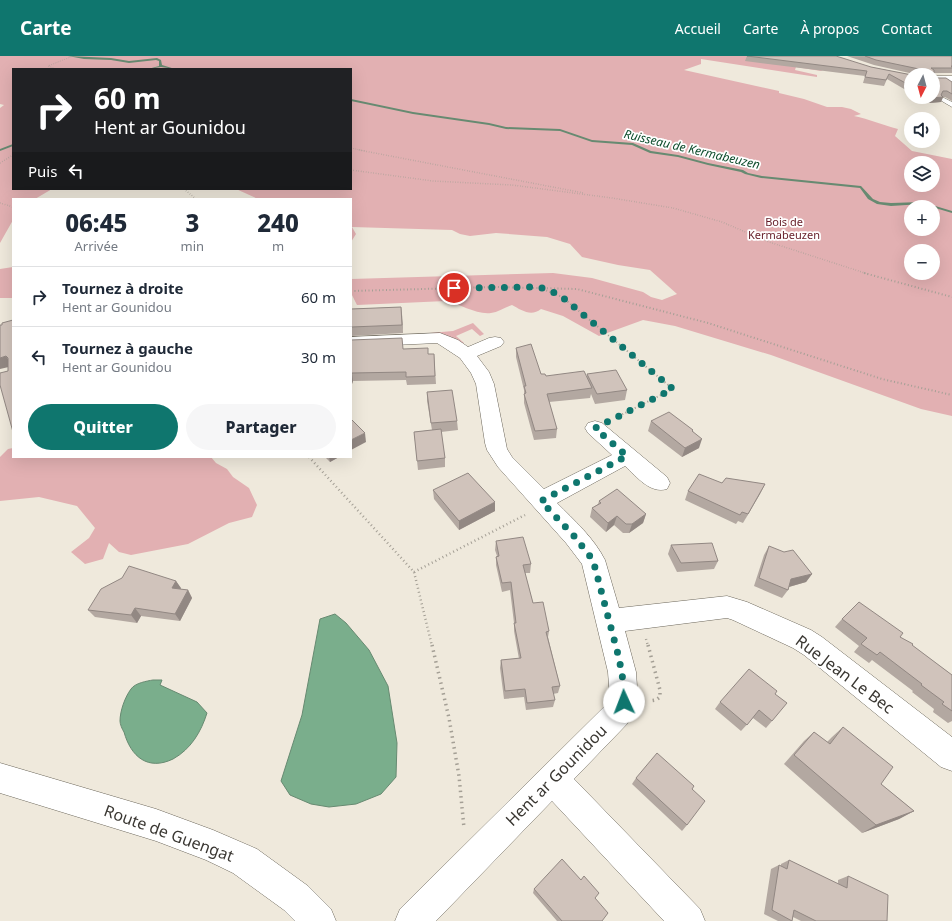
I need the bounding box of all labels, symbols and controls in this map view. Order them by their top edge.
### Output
text: Carte [20,15,72,41]
text: Accueil [675,19,721,38]
text: Carte [743,19,778,38]
text: À propos [800,19,859,38]
text: Contact [881,19,932,38]
north arrow [904,68,940,104]
map controls [904,68,940,280]
text: 60 m [94,79,161,117]
icon: right [28,84,80,136]
button: sound [904,112,940,148]
text: Hent ar Gounidou [94,115,246,139]
water label: Ruisseau de Kermabeuzen [622,125,762,173]
button: layers [904,156,940,192]
icon: left [65,160,87,182]
text: Puis [28,161,57,181]
button: + [904,200,940,236]
text: 06:45 [65,206,127,239]
text: 3 [185,206,199,239]
text: 240 [257,206,299,239]
park label: Bois de Kermabeuzen [748,214,820,242]
text: Arrivée [74,237,118,255]
text: min [181,237,204,255]
text: m [272,237,284,255]
button: − [904,244,940,280]
pin [437,271,471,305]
icon: arrive [443,277,465,299]
text: Tournez à droite [62,278,183,298]
icon: right [28,286,50,308]
text: 60 m [301,287,336,307]
text: Hent ar Gounidou [62,298,172,316]
text: Tournez à gauche [62,338,193,358]
icon: left [28,346,50,368]
text: 30 m [301,347,336,367]
text: Hent ar Gounidou [62,358,172,376]
button: Quitter [28,404,178,450]
button: Partager [186,404,336,450]
street label: Rue Jean Le Bec [791,630,899,719]
position arrow [603,681,645,723]
street label: Hent ar Gounidou [500,719,612,831]
street label: Route de Guengat [101,799,237,867]

